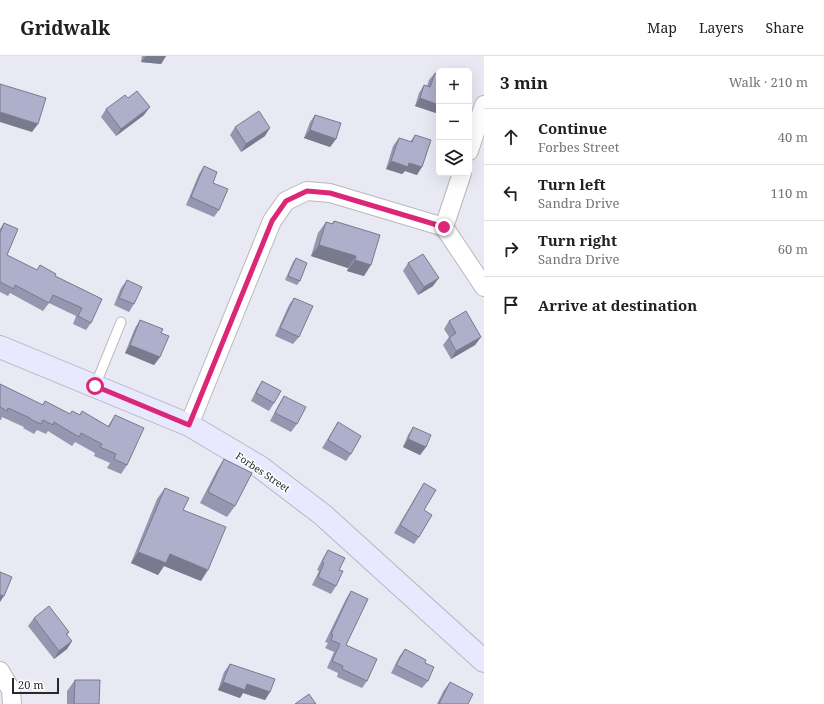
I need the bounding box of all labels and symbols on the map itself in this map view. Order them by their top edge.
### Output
route end [435,218,453,236]
route start [86,377,104,395]
street label: Forbes Street [233,449,293,496]
scale bar [12,676,59,695]

